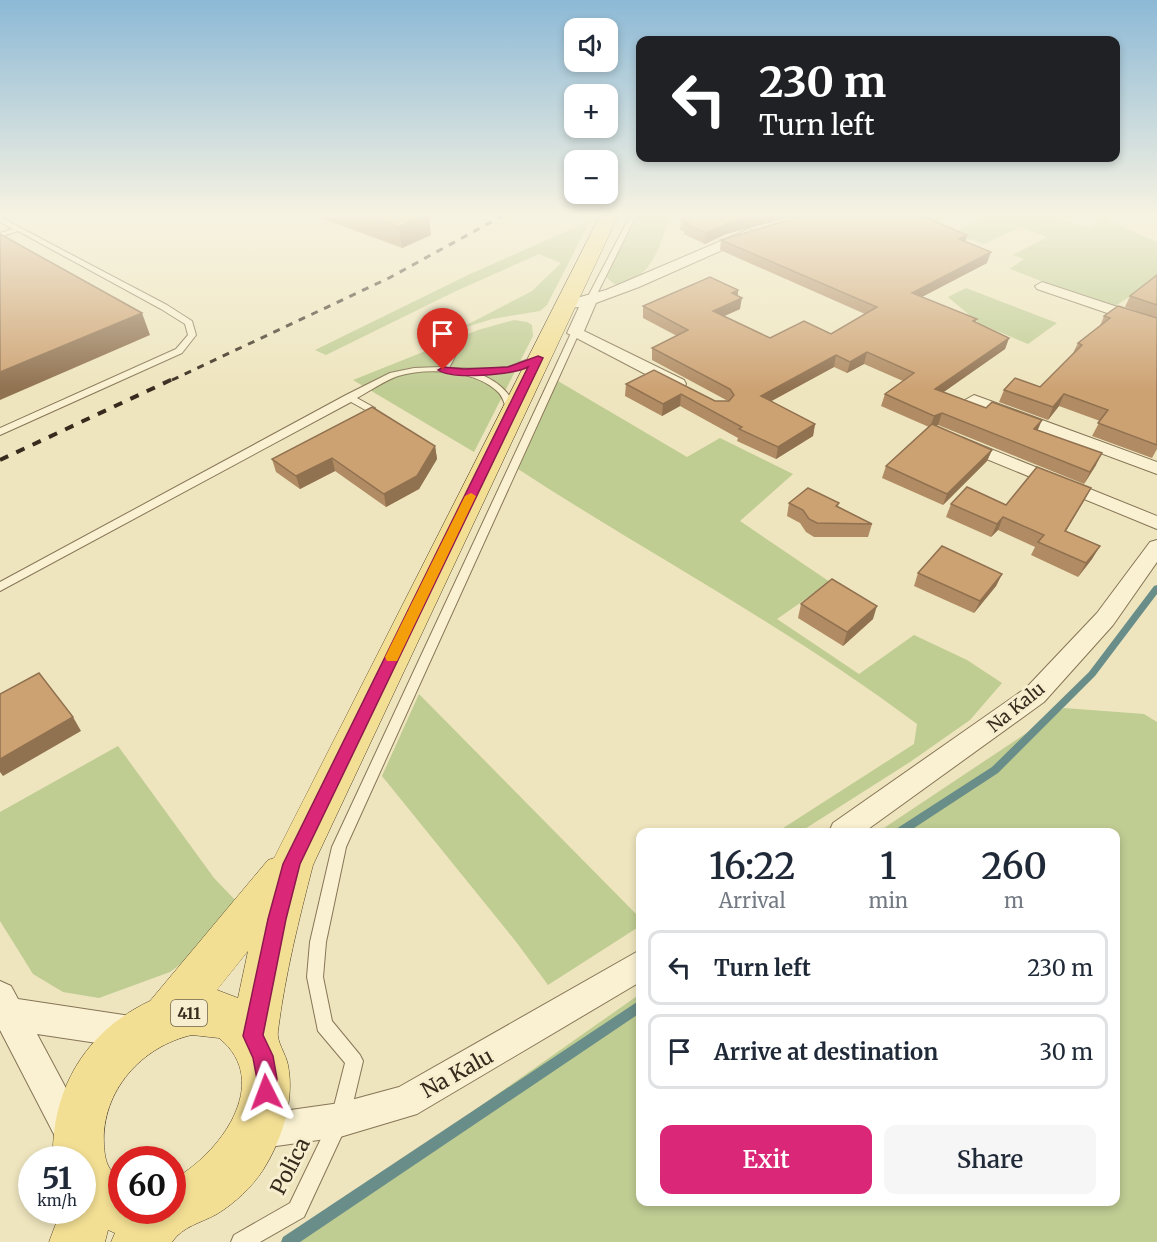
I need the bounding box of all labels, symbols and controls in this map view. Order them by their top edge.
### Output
map controls [564,18,618,204]
button: sound [564,18,618,72]
text: 230 m [759,56,886,108]
icon: left [660,60,738,138]
button: + [564,84,618,138]
text: Turn left [759,108,874,142]
button: − [564,150,618,204]
pin [417,308,468,370]
icon: arrive [426,317,459,350]
street label: Na Kalu [983,677,1049,737]
text: 16:22 [709,844,795,889]
text: 1 [880,844,897,889]
text: 260 [981,844,1047,889]
text: Arrival [719,888,786,913]
text: min [869,888,908,913]
text: m [1004,888,1024,913]
icon: left [663,951,696,984]
text: Turn left [714,954,811,982]
text: 230 m [1027,954,1093,982]
road number: 411 [171,1000,207,1026]
icon: arrive [663,1035,696,1068]
text: Arrive at destination [714,1038,938,1066]
text: 30 m [1039,1038,1093,1066]
street label: Na Kalu [416,1042,498,1104]
position arrow [234,1060,298,1124]
button: Exit [660,1125,872,1194]
button: Share [884,1125,1096,1194]
street label: Polica [264,1133,316,1199]
speed limit sign: 60 [108,1146,186,1224]
text: 51 [42,1159,72,1197]
text: km/h [37,1191,77,1210]

